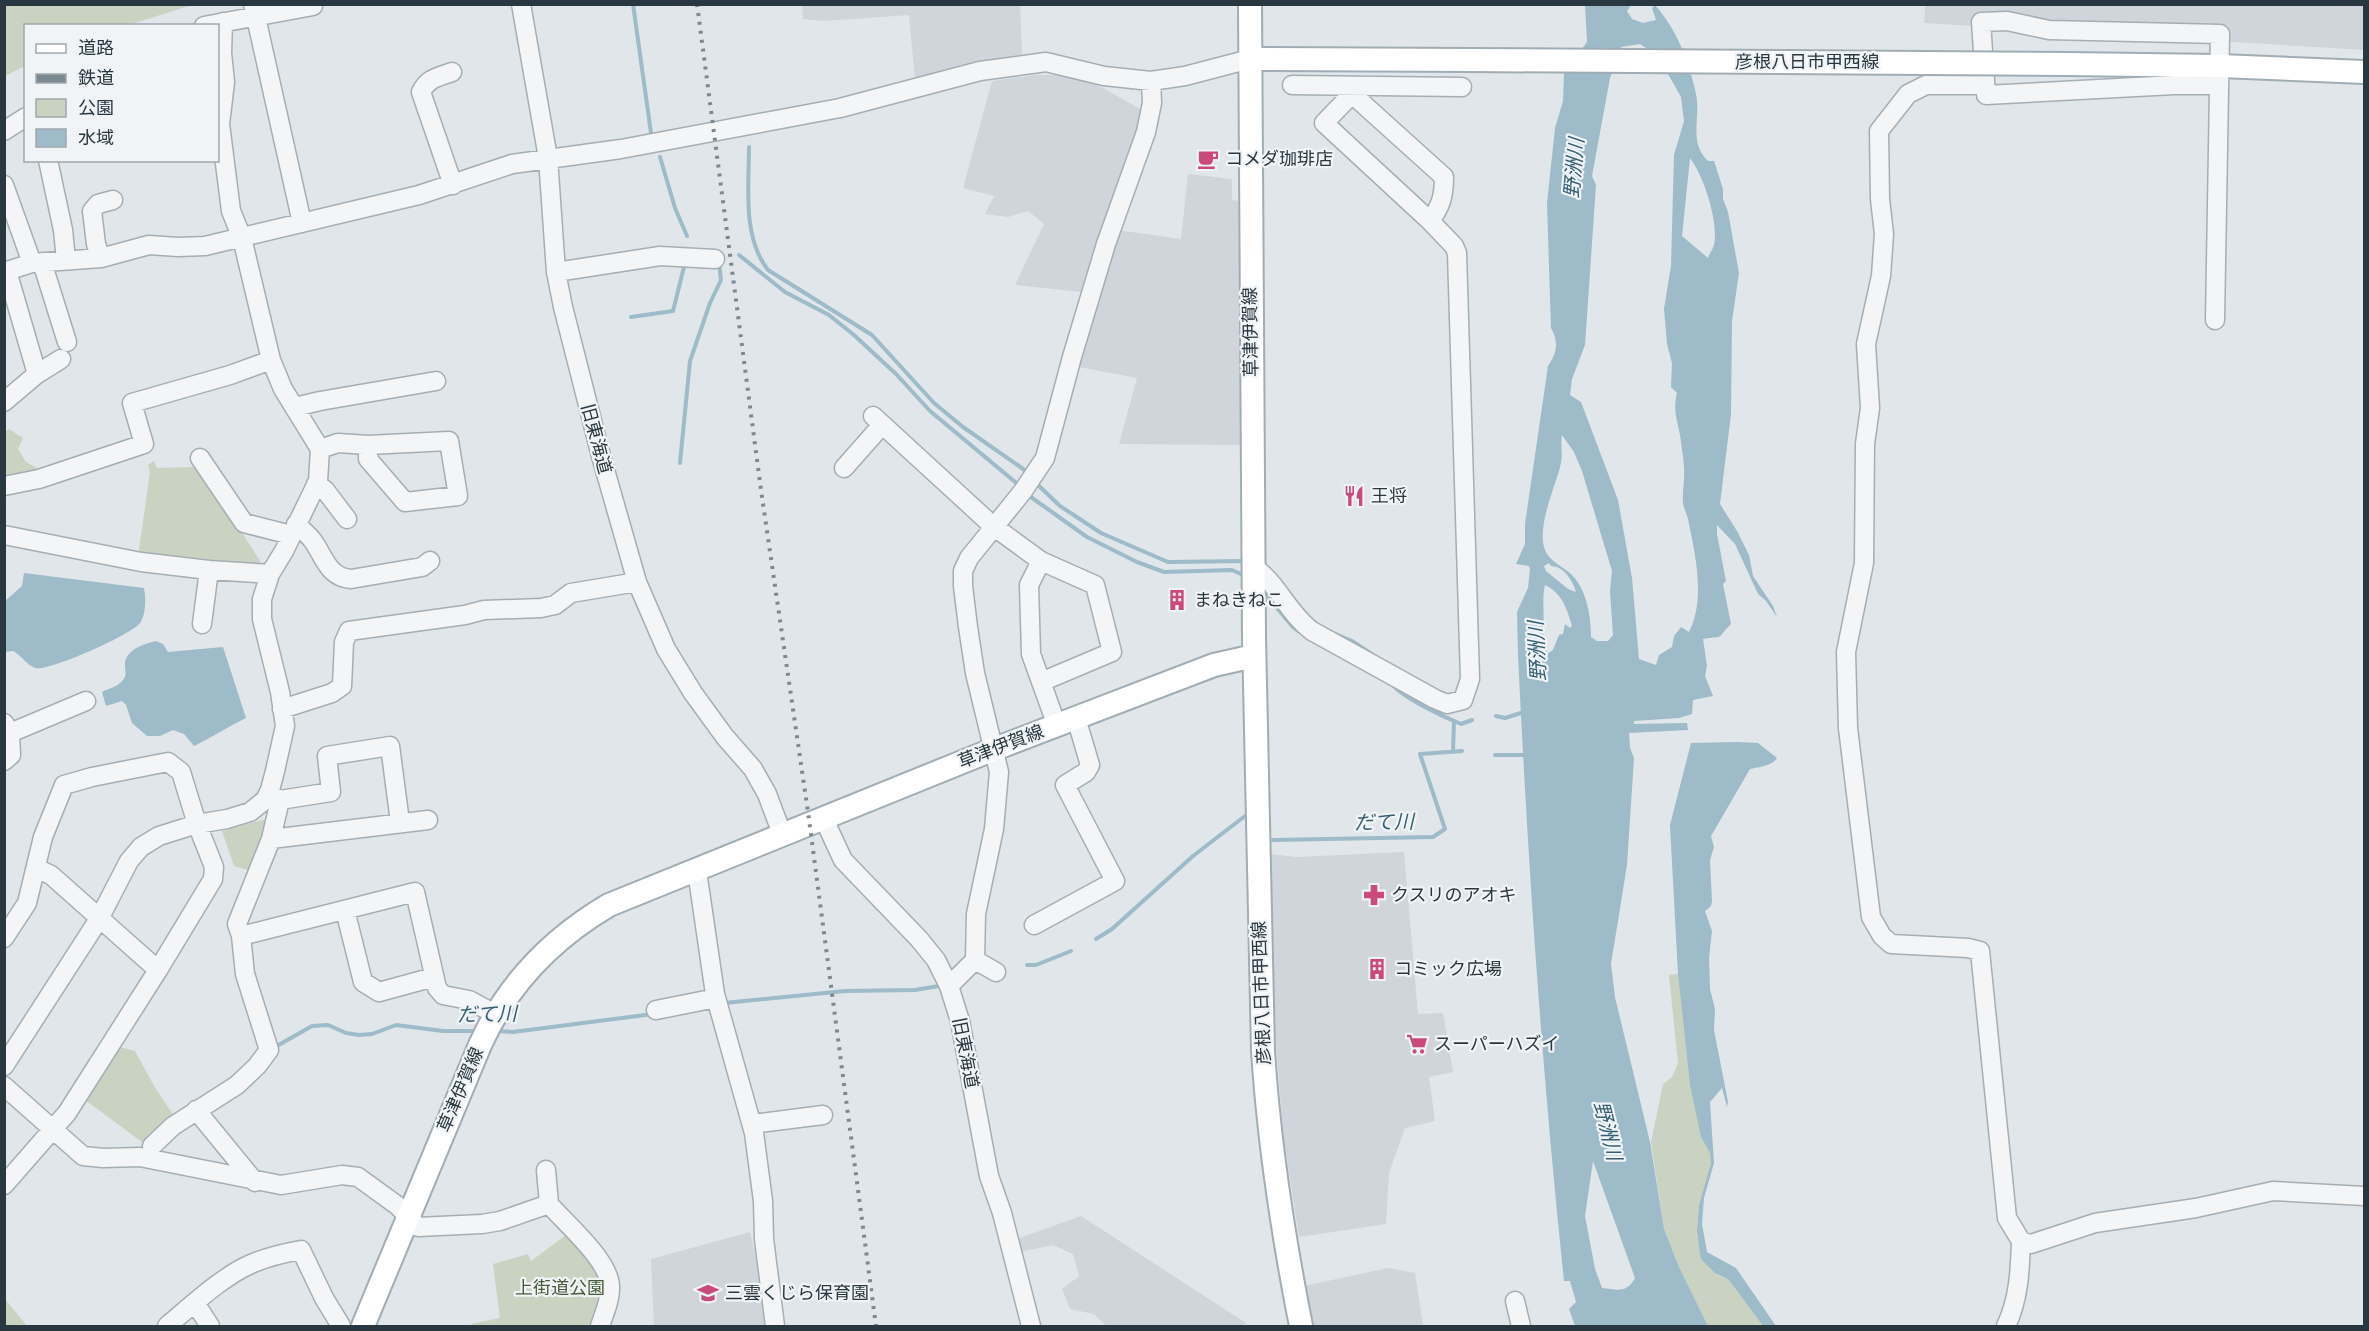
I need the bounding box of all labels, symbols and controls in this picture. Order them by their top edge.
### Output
legend [24,24,219,162]
text: 道路 [78,36,114,61]
street label: 彦根八日市甲西線 [1735,50,1879,75]
text: 鉄道 [78,66,114,91]
text: 公園 [78,96,114,121]
text: 水域 [78,126,114,151]
water label: 野洲川 [1558,135,1592,199]
cafe icon: コメダ珈琲店 [1196,147,1220,171]
place label: コメダ珈琲店 [1225,147,1333,172]
street label: 草津伊賀線 [1238,287,1264,377]
street label: 旧東海道 [575,401,617,477]
restaurant icon: 王将 [1342,484,1366,508]
place label: 王将 [1371,484,1407,509]
building icon: まねきねこ [1165,588,1189,612]
place label: まねきねこ [1194,588,1284,613]
water label: 野洲川 [1522,618,1554,682]
street label: 草津伊賀線 [955,719,1047,775]
water label: だて川 [1354,808,1416,838]
pharmacy icon: クスリのアオキ [1362,883,1386,907]
place label: クスリのアオキ [1391,883,1516,908]
street label: 彦根八日市甲西線 [1247,921,1277,1065]
building icon: コミック広場 [1365,957,1389,981]
place label: コミック広場 [1394,957,1502,982]
water label: だて川 [457,1000,519,1030]
street label: 旧東海道 [946,1015,984,1091]
supermarket icon: スーパーハズイ [1405,1032,1429,1056]
place label: スーパーハズイ [1434,1032,1559,1057]
street label: 草津伊賀線 [432,1044,490,1136]
water label: 野洲川 [1586,1099,1628,1165]
park label: 上街道公園 [515,1276,605,1301]
school or university icon: 三雲くじら保育園 [696,1281,720,1305]
place label: 三雲くじら保育園 [725,1281,869,1306]

